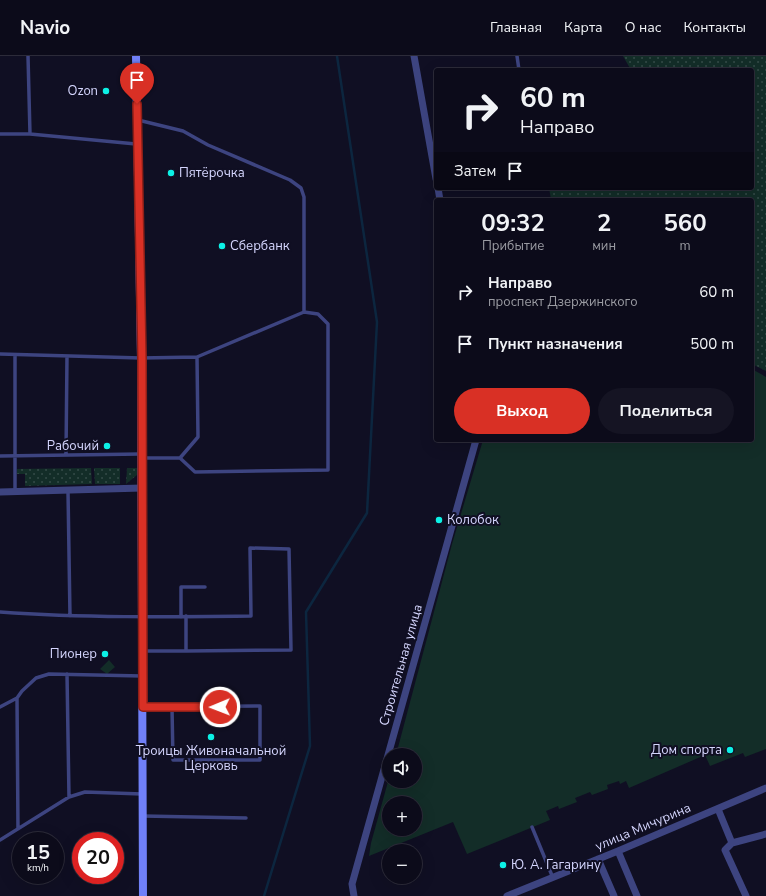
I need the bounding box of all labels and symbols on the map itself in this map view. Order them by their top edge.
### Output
pin [120,63,154,104]
place label: Ozon [68,82,98,100]
marker: Ozon [101,86,111,96]
place label: Пятёрочка [179,164,245,182]
marker: Пятёрочка [166,168,176,178]
place label: Сбербанк [230,237,290,255]
marker: Сбербанк [217,241,227,251]
place label: Рабочий [47,437,99,455]
marker: Рабочий [102,441,112,451]
place label: Колобок [447,511,499,529]
marker: Колобок [434,515,444,525]
street label: Строительная улица [375,602,427,728]
place label: Пионер [50,645,97,663]
marker: Пионер [100,649,110,659]
position arrow [199,686,241,728]
marker: Троицы Живоначальной Церковь [206,732,216,742]
place label: Дом спорта [651,741,722,759]
place label: Троицы Живоначальной Церковь [136,742,286,775]
marker: Дом спорта [725,745,735,755]
street label: улица Мичурина [592,799,694,855]
speed limit sign: 20 [72,832,124,884]
place label: Ю. А. Гагарину [511,856,601,874]
marker: Ю. А. Гагарину [498,860,508,870]

